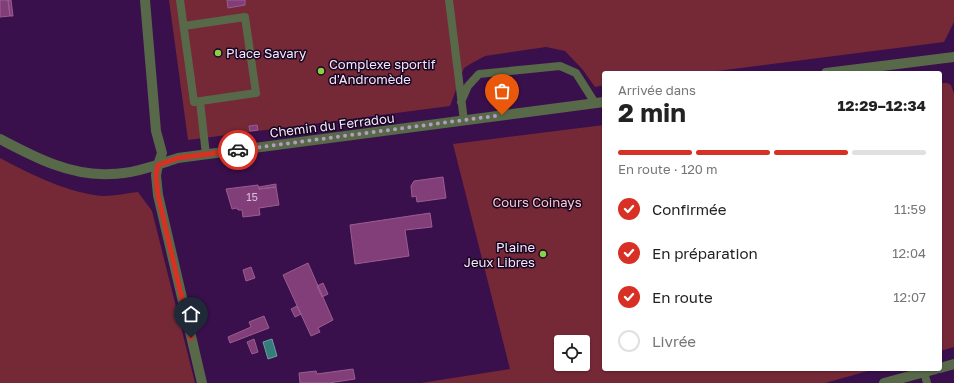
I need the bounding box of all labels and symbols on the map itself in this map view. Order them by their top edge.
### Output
place label: Place Savary [226,45,307,61]
marker: Place Savary [213,48,223,58]
place label: Complexe sportif d'Andromède [329,56,436,87]
marker: Complexe sportif d'Andromède [316,66,326,76]
pin [485,74,519,115]
street label: Chemin du Ferradou [269,109,395,141]
courier [218,130,258,170]
house number: 15 [246,190,258,203]
park label: Cours Coinays [492,194,582,210]
place label: Plaine Jeux Libres [464,239,535,270]
marker: Plaine Jeux Libres [538,249,548,259]
pin [174,297,208,338]

